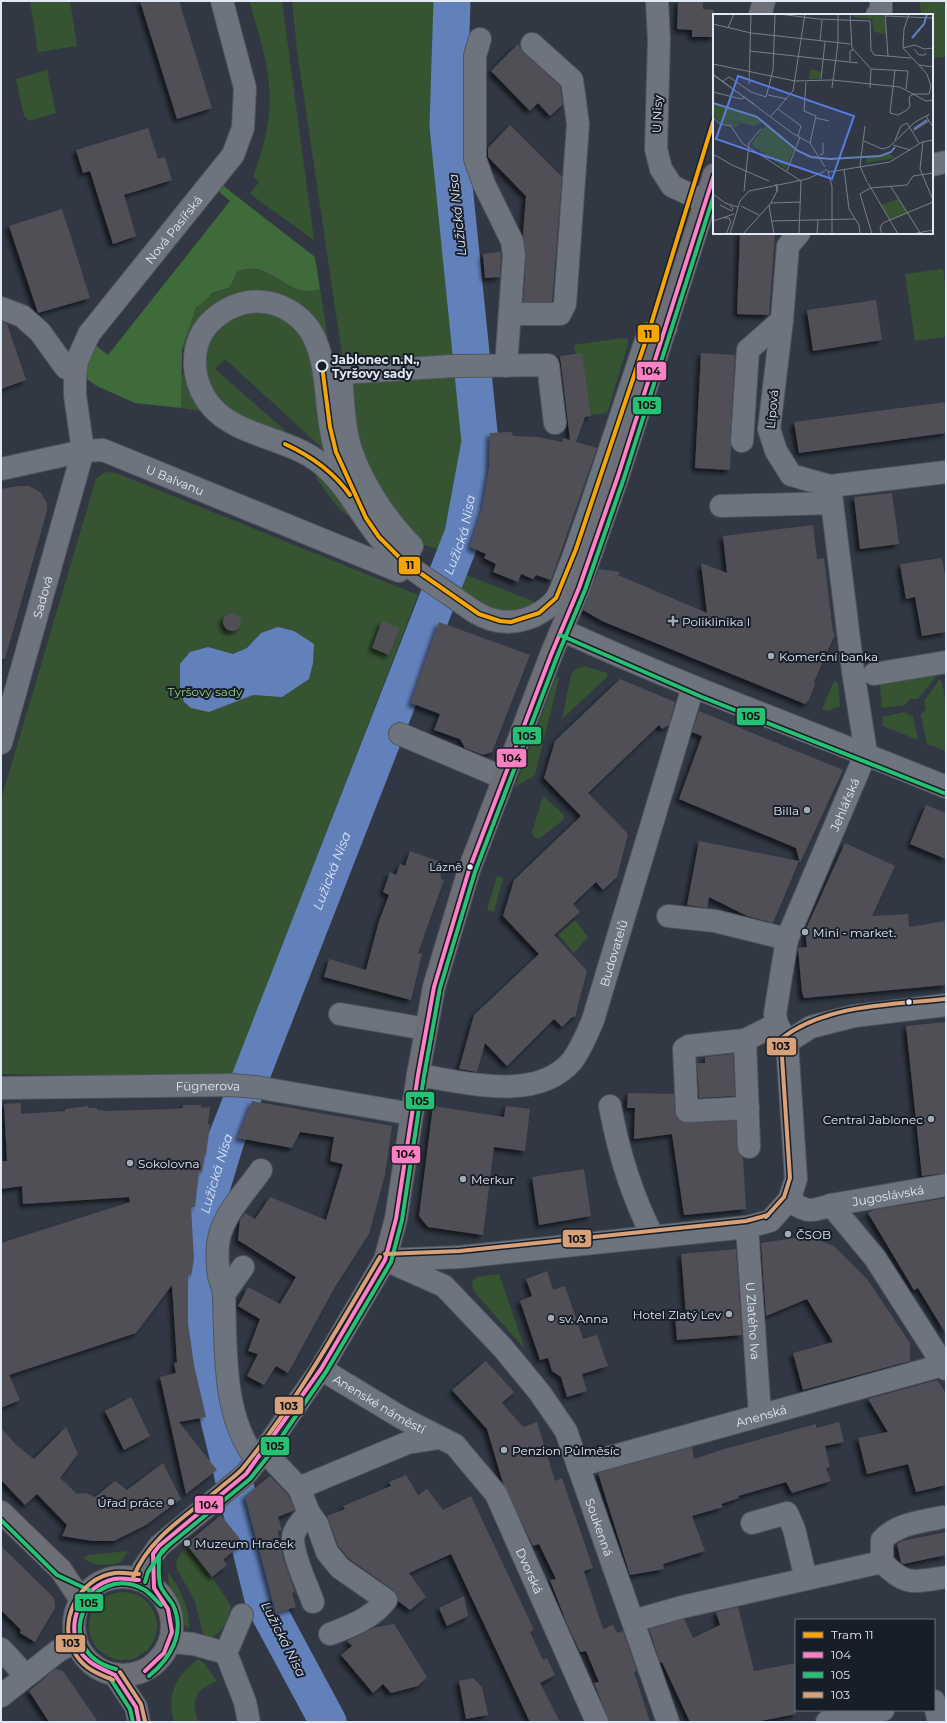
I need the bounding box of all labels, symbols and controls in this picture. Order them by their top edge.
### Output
inset map [713,14,933,234]
street label: U Nisy [649,94,665,133]
water label: Lužická Nisa [445,173,469,257]
street label: Nová Pasířská [141,192,205,266]
line badge: 11 [637,324,660,343]
text: 11 [644,327,652,341]
place label: Jablonec n.N., Tyršovy sady [331,352,419,381]
marker: Jablonec n.N., Tyršovy sady [315,359,329,373]
line badge: 104 [636,361,667,381]
text: 104 [641,364,661,378]
street label: Lípová [763,389,781,429]
line badge: 105 [632,396,662,415]
text: 105 [638,398,657,412]
street label: U Balvanu [144,461,207,498]
water label: Lužická Nisa [440,493,478,577]
line badge: 11 [398,556,421,575]
text: 11 [406,558,414,572]
street label: Sadová [29,574,55,620]
place label: Poliklinika I [682,614,750,629]
marker: Poliklinika I [667,615,679,627]
place label: Komerční banka [779,649,878,664]
marker: Komerční banka [766,651,776,661]
park label: Tyršovy sady [168,684,243,699]
line badge: 105 [736,707,766,726]
text: 105 [742,709,761,723]
line badge: 105 [512,726,542,745]
text: 105 [518,729,537,743]
line badge: 104 [496,748,527,768]
text: 104 [502,751,522,765]
street label: Jehlářská [826,775,862,834]
place label: Billa [773,803,799,818]
marker: Billa [802,805,812,815]
water label: Lužická Nisa [309,829,354,912]
place label: Lázně [429,860,462,874]
marker: Lázně [465,862,475,872]
street label: Budovatelů [596,918,630,988]
place label: Mini - market. [813,925,896,940]
marker: Mini - market. [800,927,810,937]
unlabelled marker [904,997,914,1007]
line badge: 103 [766,1037,797,1056]
text: 103 [772,1039,791,1053]
street label: Fügnerova [176,1077,241,1093]
line badge: 105 [405,1091,435,1110]
text: 105 [411,1094,430,1108]
place label: Central Jablonec [823,1112,923,1127]
marker: Central Jablonec [926,1114,936,1124]
water label: Lužická Nisa [196,1131,236,1215]
line badge: 104 [391,1145,421,1164]
text: 104 [396,1147,416,1161]
place label: Sokolovna [138,1156,200,1171]
marker: Sokolovna [125,1158,135,1168]
place label: Merkur [471,1172,515,1187]
marker: Merkur [458,1174,468,1184]
street label: Jugoslávská [850,1181,925,1209]
place label: ČSOB [796,1227,831,1242]
line badge: 103 [562,1229,592,1248]
marker: ČSOB [783,1229,793,1239]
text: 103 [568,1232,587,1246]
street label: U Zlatého lva [743,1281,764,1360]
place label: Hotel Zlatý Lev [633,1307,721,1322]
marker: Hotel Zlatý Lev [724,1309,734,1319]
place label: sv. Anna [559,1311,608,1326]
marker: sv. Anna [546,1313,556,1323]
street label: Anenské náměstí [331,1371,429,1437]
line badge: 103 [274,1396,304,1415]
text: 103 [280,1399,299,1413]
street label: Anenská [734,1401,788,1430]
line badge: 105 [260,1436,290,1456]
text: 105 [266,1439,285,1453]
place label: Penzion Půlměsíc [512,1443,620,1458]
marker: Penzion Půlměsíc [499,1445,509,1455]
place label: Úřad práce [97,1495,163,1510]
line badge: 104 [194,1495,224,1514]
street label: Soukenná [583,1496,617,1558]
marker: Úřad práce [166,1497,176,1507]
text: 104 [199,1498,219,1512]
place label: Muzeum Hraček [195,1536,295,1551]
marker: Muzeum Hraček [182,1538,192,1548]
street label: Dvorská [513,1546,547,1596]
line badge: 105 [74,1593,104,1612]
text: 105 [80,1596,99,1610]
water label: Lužická Nisa [258,1599,310,1680]
legend [795,1619,935,1711]
text: Tram 11 [831,1627,874,1642]
line badge: 103 [55,1634,86,1653]
text: 103 [62,1636,81,1650]
text: 104 [831,1647,851,1662]
text: 105 [831,1667,850,1682]
text: 103 [831,1687,850,1702]

